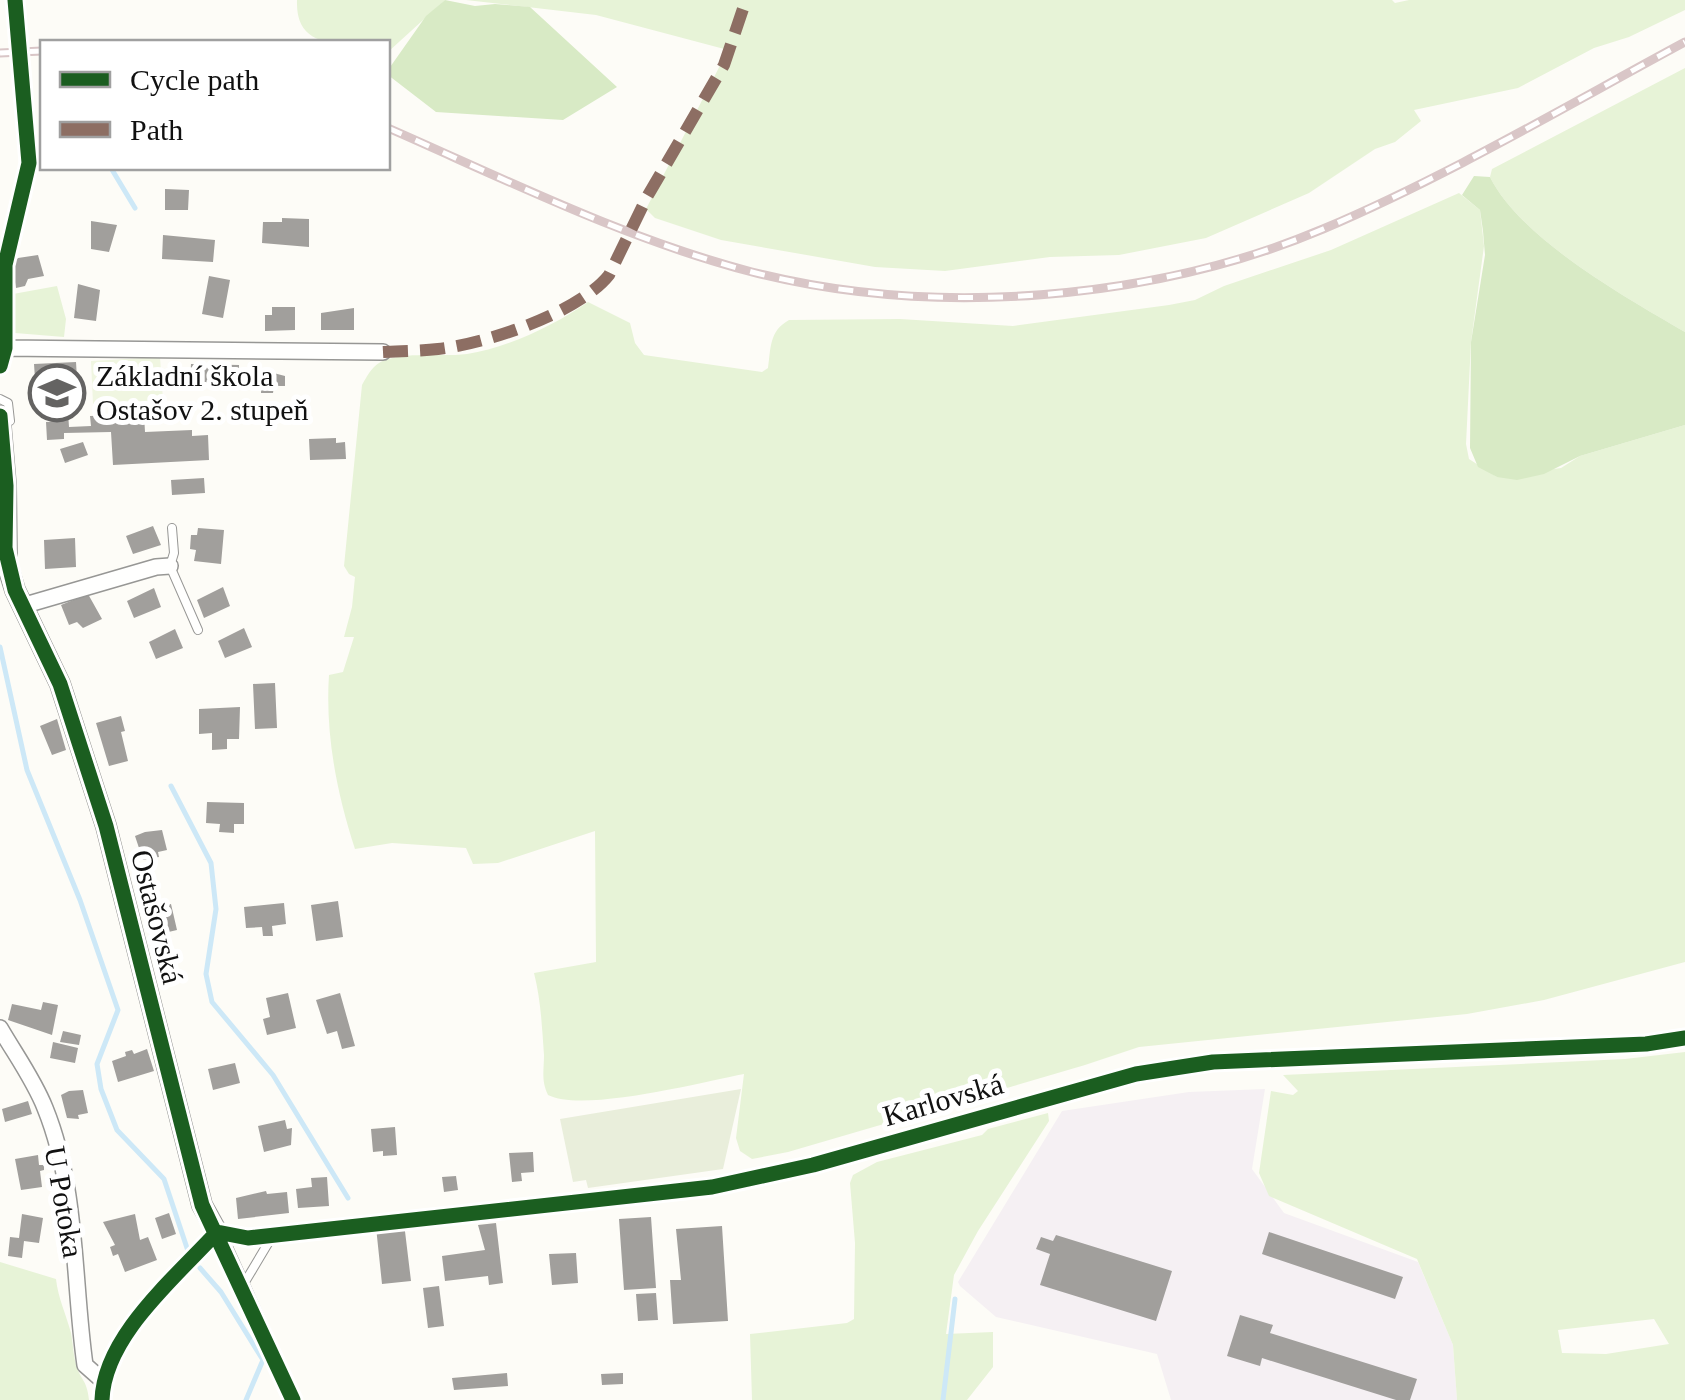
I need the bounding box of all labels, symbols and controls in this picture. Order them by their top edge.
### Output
legend [40,40,390,170]
text: Cycle path [130,63,259,96]
text: Path [130,113,183,146]
place label: Základní škola Ostašov 2. stupeň [96,359,309,426]
school or university icon: Základní škola Ostašov 2. stupeň [27,363,87,423]
street label: Ostašovská [125,847,190,987]
street label: Karlovská [879,1067,1007,1132]
street label: U Potoka [38,1144,91,1260]

